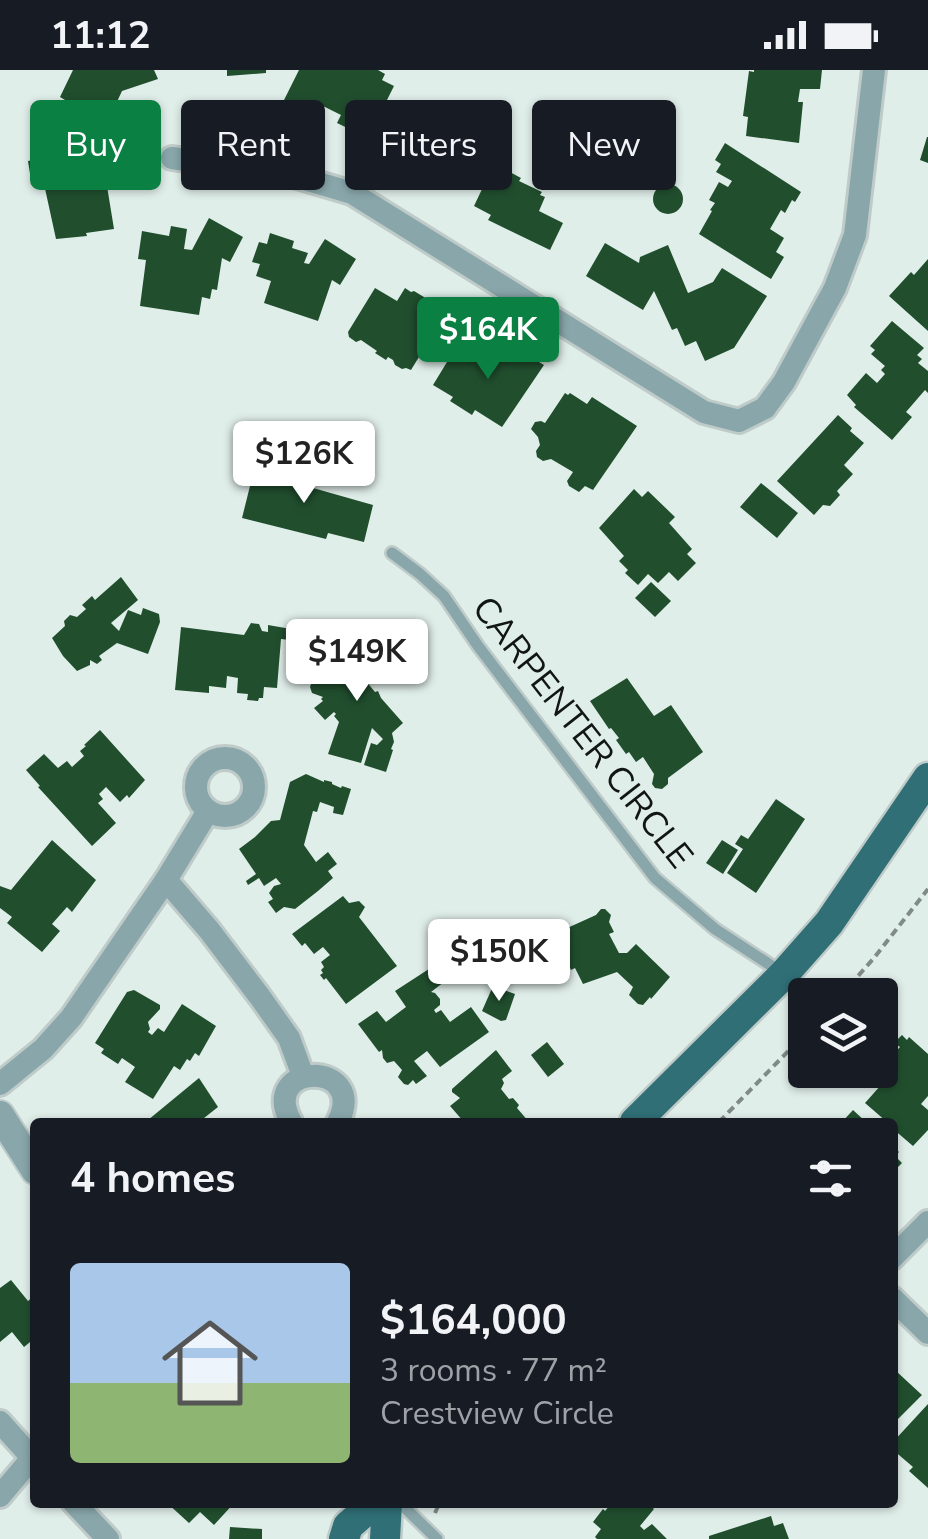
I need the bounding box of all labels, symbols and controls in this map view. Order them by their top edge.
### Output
text: 11:12 [50,10,151,61]
chip: Buy [30,100,161,190]
chip: Rent [181,100,325,190]
chip: Filters [345,100,512,190]
chip: New [532,100,676,190]
pin: $164K [418,297,558,382]
text: $164K [439,308,537,351]
pin: $126K [234,421,374,506]
text: $126K [255,432,353,475]
street label: CARPENTER CIRCLE [462,587,704,878]
pin: $149K [287,619,427,704]
text: $149K [308,630,406,673]
pin: $150K [429,919,569,1004]
text: $150K [450,930,548,973]
map controls [788,978,898,1088]
button: layers [788,978,898,1088]
text: 4 homes [70,1150,235,1207]
icon: filters [803,1151,858,1206]
text: $164,000 [380,1292,567,1349]
icon: home [150,1303,270,1423]
text: 3 rooms · 77 m² [380,1349,607,1392]
text: Crestview Circle [380,1392,614,1435]

